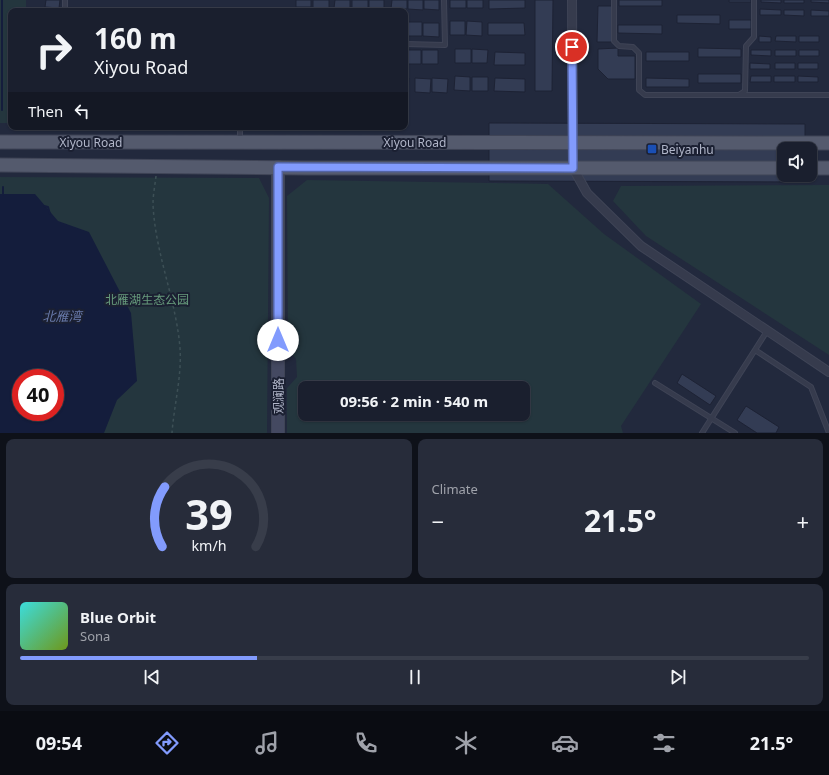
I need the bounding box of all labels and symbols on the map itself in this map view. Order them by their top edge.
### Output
pin [555,30,589,64]
street label: Xiyou Road [60,134,122,151]
street label: Xiyou Road [384,134,446,151]
place label: Beiyanhu [661,141,714,158]
marker: Beiyanhu [646,143,658,155]
park label: 北雁湖生态公园 [105,291,189,308]
water label: 北雁湾 [42,307,83,325]
position arrow [257,319,299,361]
speed limit sign: 40 [12,369,64,421]
street label: 观澜路 [270,378,287,414]

